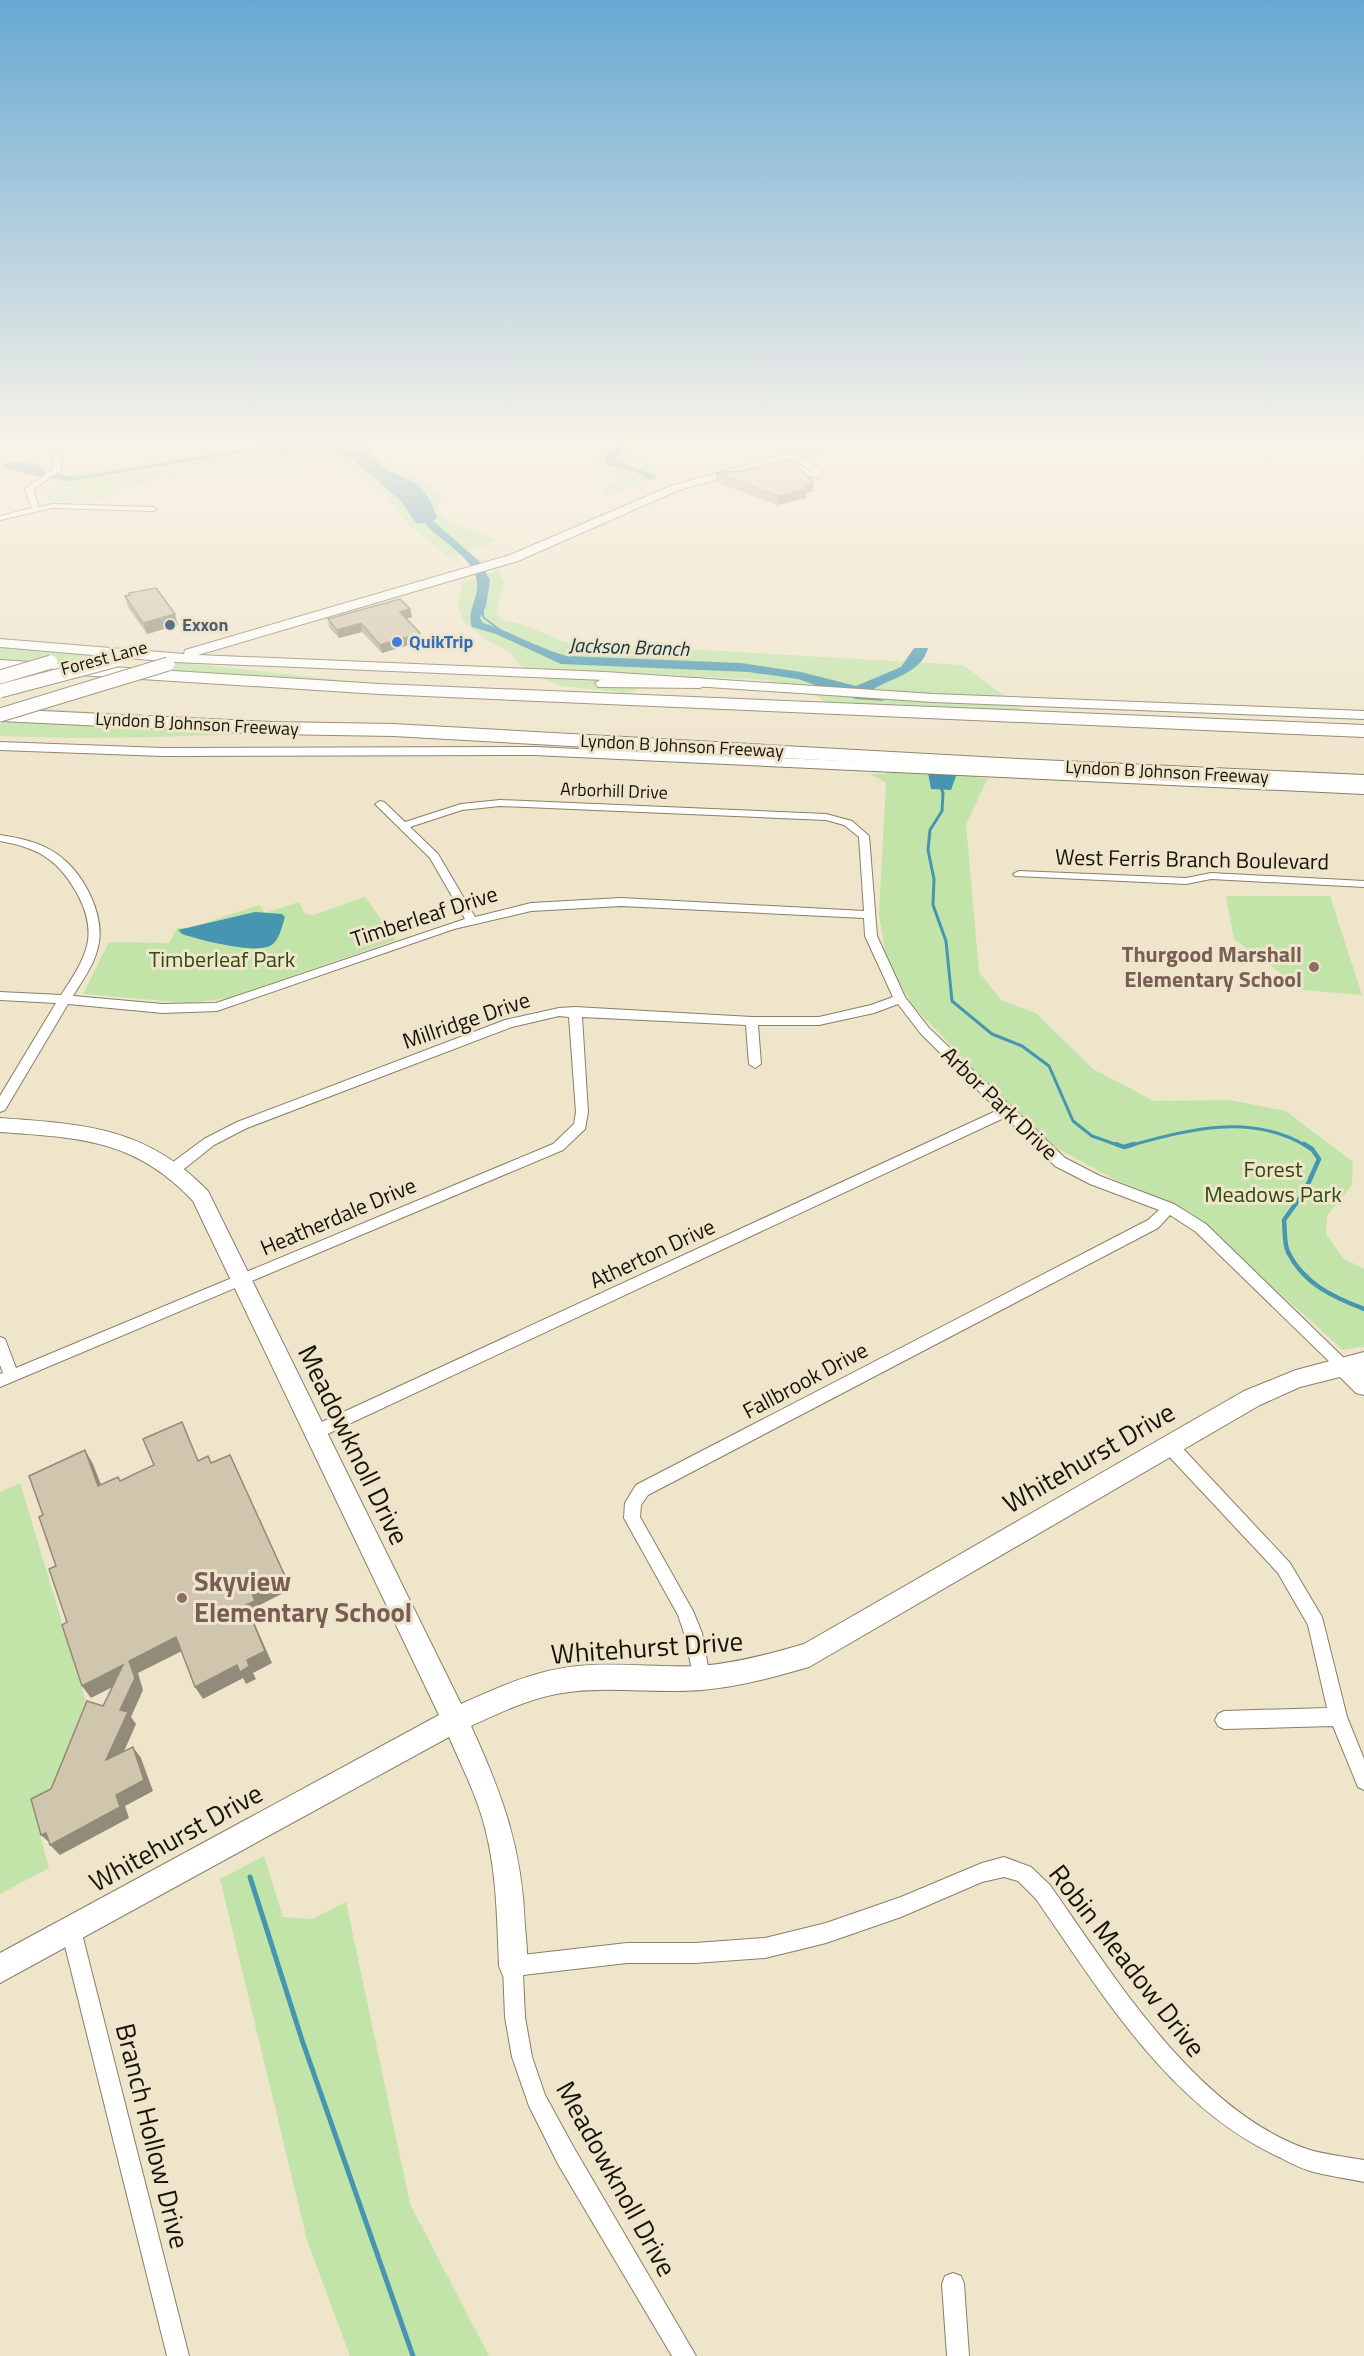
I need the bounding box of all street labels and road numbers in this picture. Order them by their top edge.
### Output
street label: Forest Lane [57,633,150,682]
street label: Lyndon B Johnson Freeway [95,705,300,742]
street label: Lyndon B Johnson Freeway [580,727,785,764]
street label: Lyndon B Johnson Freeway [1065,753,1270,790]
street label: Arborhill Drive [560,775,668,806]
street label: West Ferris Branch Boulevard [1055,840,1329,878]
street label: Timberleaf Drive [346,876,502,956]
street label: Millridge Drive [398,982,534,1058]
street label: Arbor Park Drive [934,1038,1066,1168]
street label: Heatherdale Drive [255,1168,421,1264]
street label: Atherton Drive [584,1209,720,1297]
street label: Fallbrook Drive [736,1333,874,1427]
street label: Meadowknoll Drive [288,1337,421,1551]
street label: Whitehurst Drive [995,1391,1182,1523]
street label: Whitehurst Drive [549,1619,744,1674]
street label: Whitehurst Drive [81,1772,269,1901]
street label: Robin Meadow Drive [1040,1855,1217,2065]
street label: Branch Hollow Drive [106,2019,201,2253]
street label: Meadowknoll Drive [547,2073,688,2283]

